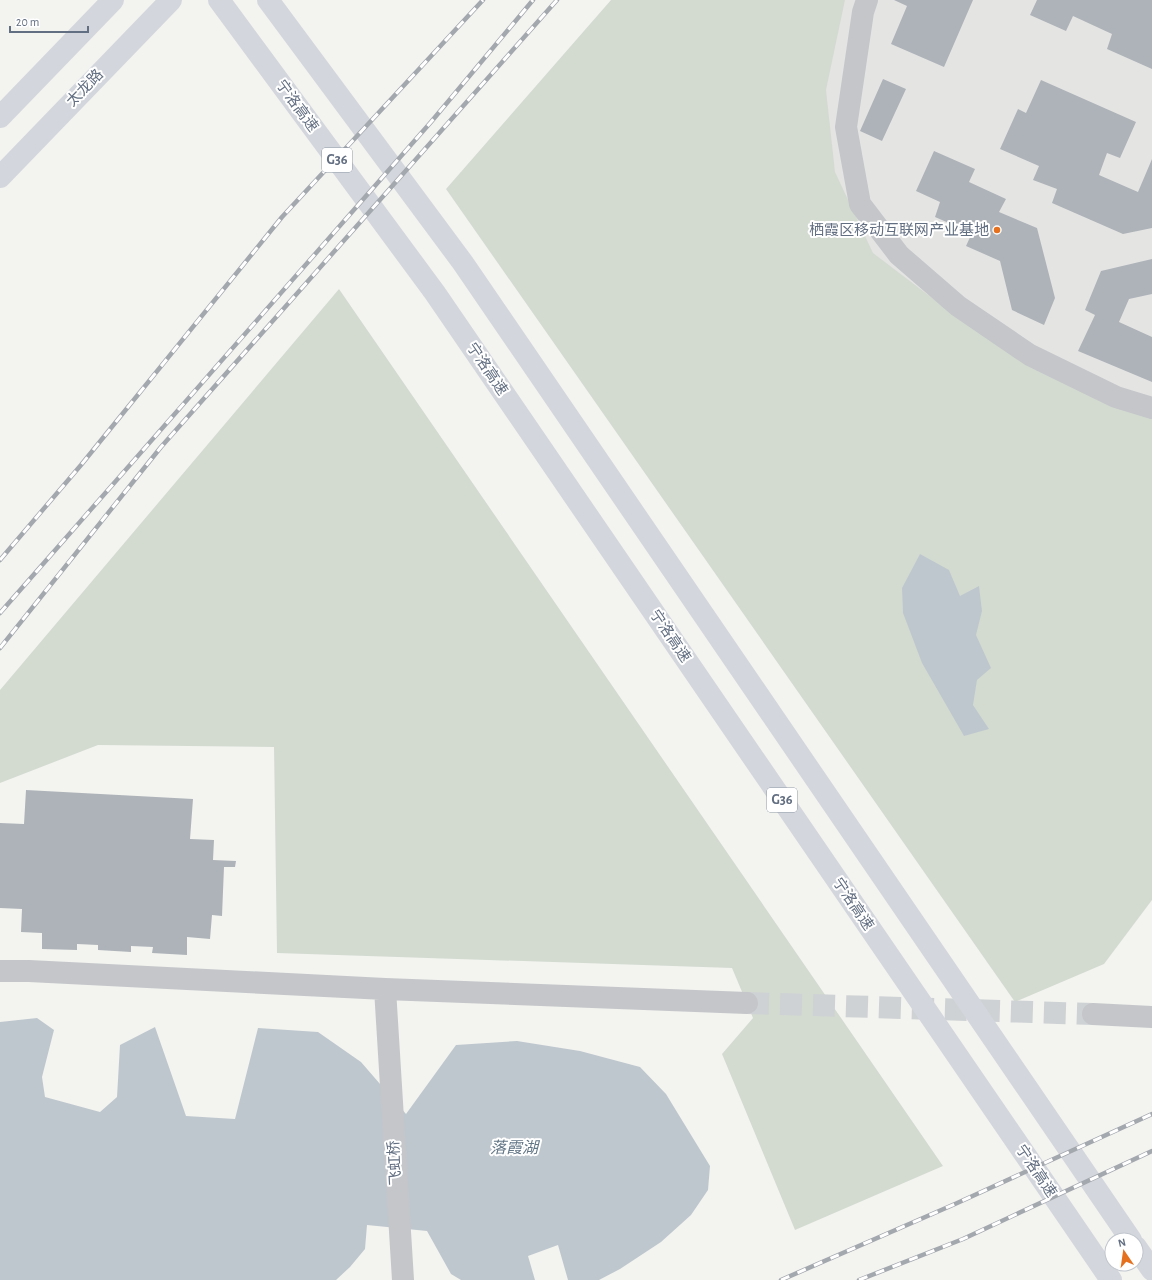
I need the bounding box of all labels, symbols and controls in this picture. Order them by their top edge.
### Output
scale bar [10,8,88,34]
text: 20 m [16,16,39,28]
street label: 太龙路 [63,65,106,109]
street label: 宁洛高速 [273,77,322,135]
road number: G36 [322,148,352,172]
place label: 栖霞区移动互联网产业基地 [809,222,989,238]
marker: 栖霞区移动互联网产业基地 [992,225,1002,235]
street label: 宁洛高速 [464,339,511,398]
street label: 宁洛高速 [647,606,694,665]
road number: G36 [767,788,797,812]
street label: 宁洛高速 [830,874,877,933]
water label: 落霞湖 [490,1139,541,1156]
street label: 飞虹桥 [385,1140,404,1186]
street label: 宁洛高速 [1013,1141,1060,1200]
north arrow [1104,1232,1144,1272]
text: N [1117,1237,1127,1249]

